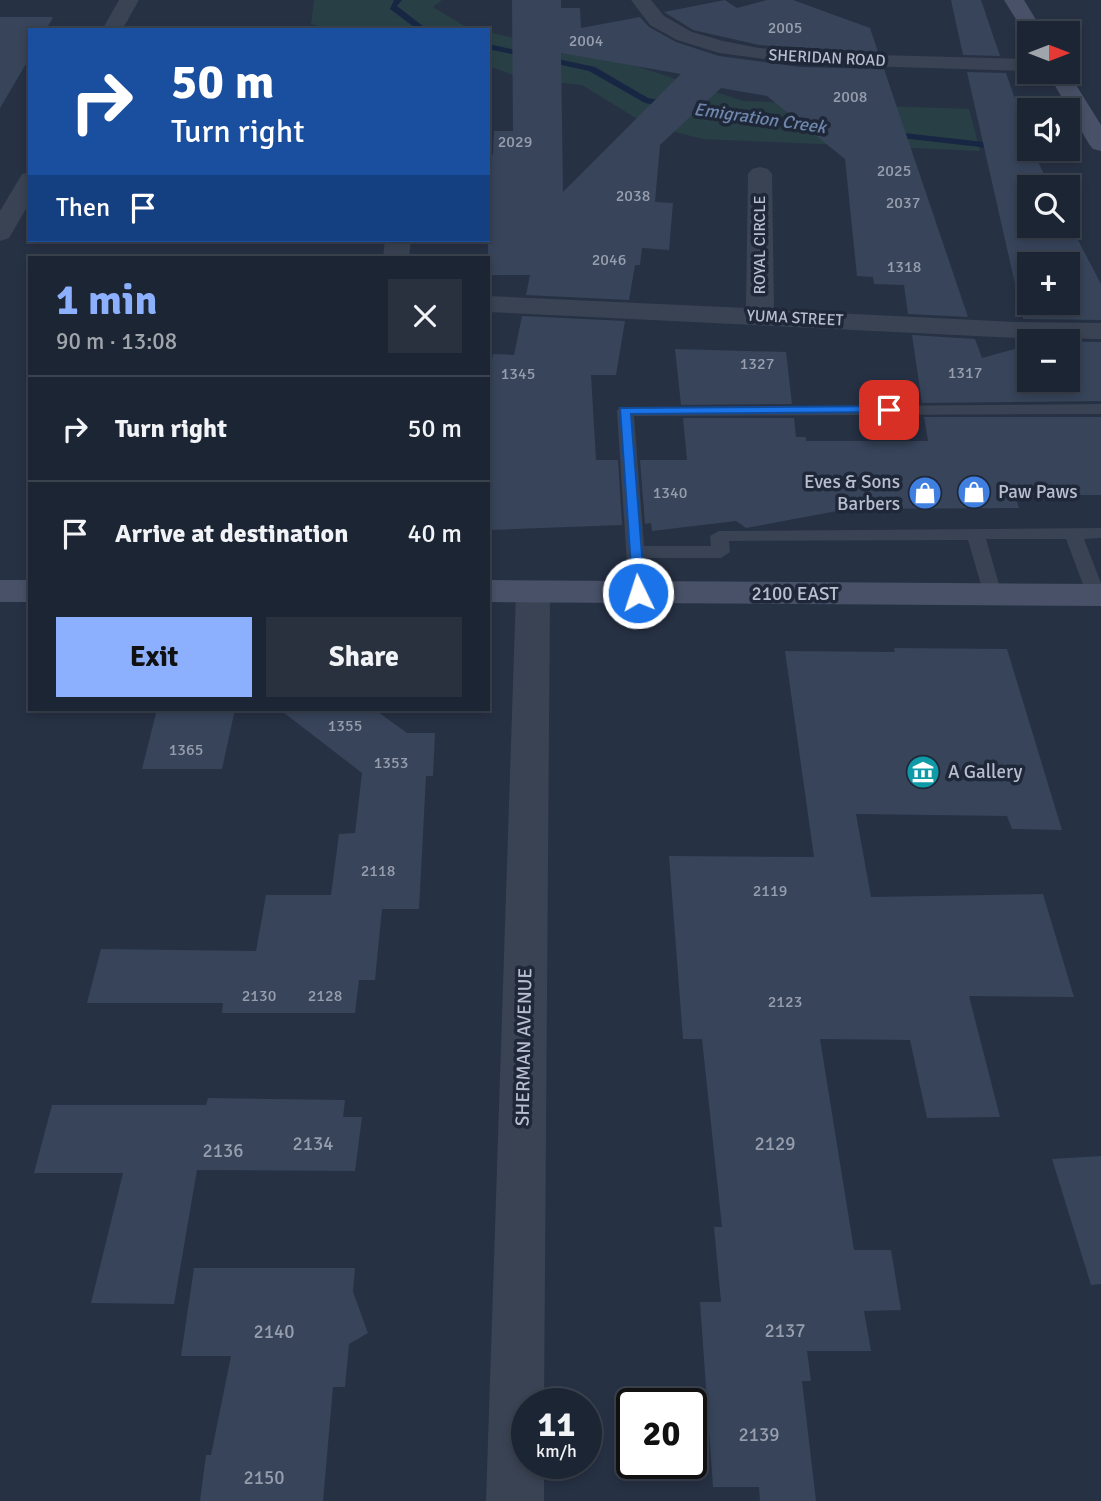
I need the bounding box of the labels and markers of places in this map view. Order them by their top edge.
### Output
pin [859,380,919,440]
place label: Eves & Sons Barbers [804,470,900,516]
shop icon: Paw Paws [955,473,993,511]
shop icon: Eves & Sons Barbers [906,474,944,512]
place label: Paw Paws [998,480,1078,504]
museum icon: A Gallery [904,753,942,791]
place label: A Gallery [948,760,1022,784]

